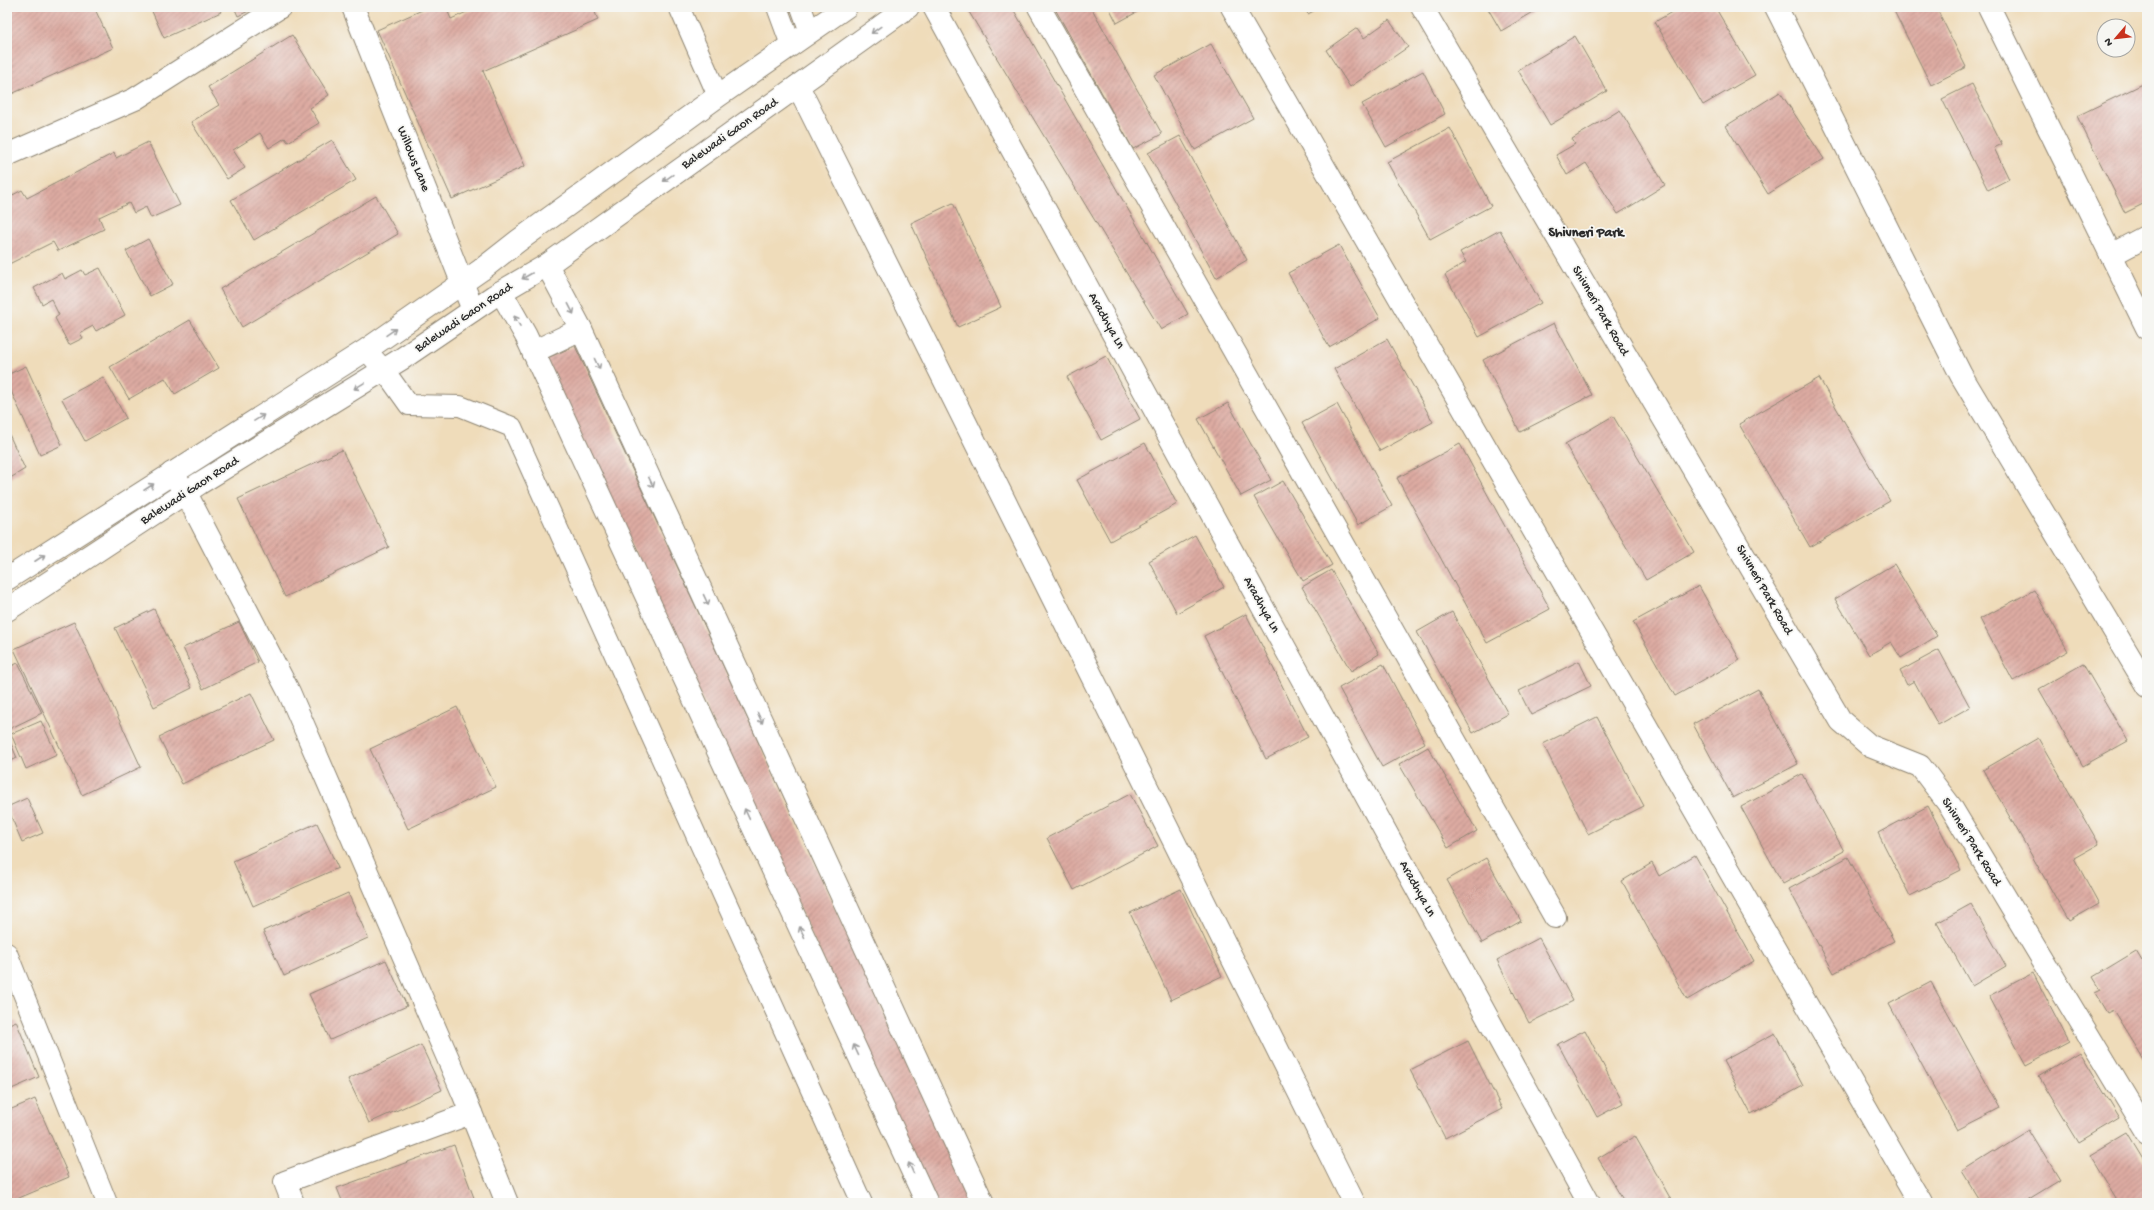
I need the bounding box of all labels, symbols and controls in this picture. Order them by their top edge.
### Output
north arrow [2096,18,2136,58]
one-way arrow [871,26,882,34]
text: N [2102,36,2116,48]
street label: Balewadi Gaon Road [678,94,782,173]
street label: Willows Lane [393,124,433,194]
one-way arrow [663,174,674,182]
district label: Shivneri Park [1548,225,1625,242]
street label: Shivneri Park Road [1568,263,1632,360]
one-way arrow [521,273,533,281]
street label: Balewadi Gaon Road [412,279,517,357]
street label: Aradhya Ln [1084,290,1128,352]
one-way arrow [568,303,575,315]
one-way arrow [513,315,521,327]
one-way arrow [386,328,397,336]
one-way arrow [594,358,601,370]
one-way arrow [353,382,365,390]
one-way arrow [253,413,265,421]
street label: Balewadi Gaon Road [137,453,243,529]
one-way arrow [648,476,655,488]
one-way arrow [143,483,155,491]
street label: Shivneri Park Road [1732,542,1796,639]
one-way arrow [34,554,45,562]
street label: Aradhya Ln [1239,574,1283,636]
one-way arrow [702,594,710,606]
one-way arrow [757,712,764,724]
street label: Shivneri Park Road [1938,795,2005,890]
one-way arrow [743,808,750,820]
street label: Aradhya Ln [1395,858,1439,920]
one-way arrow [798,926,805,938]
one-way arrow [852,1044,859,1056]
one-way arrow [907,1162,914,1174]

